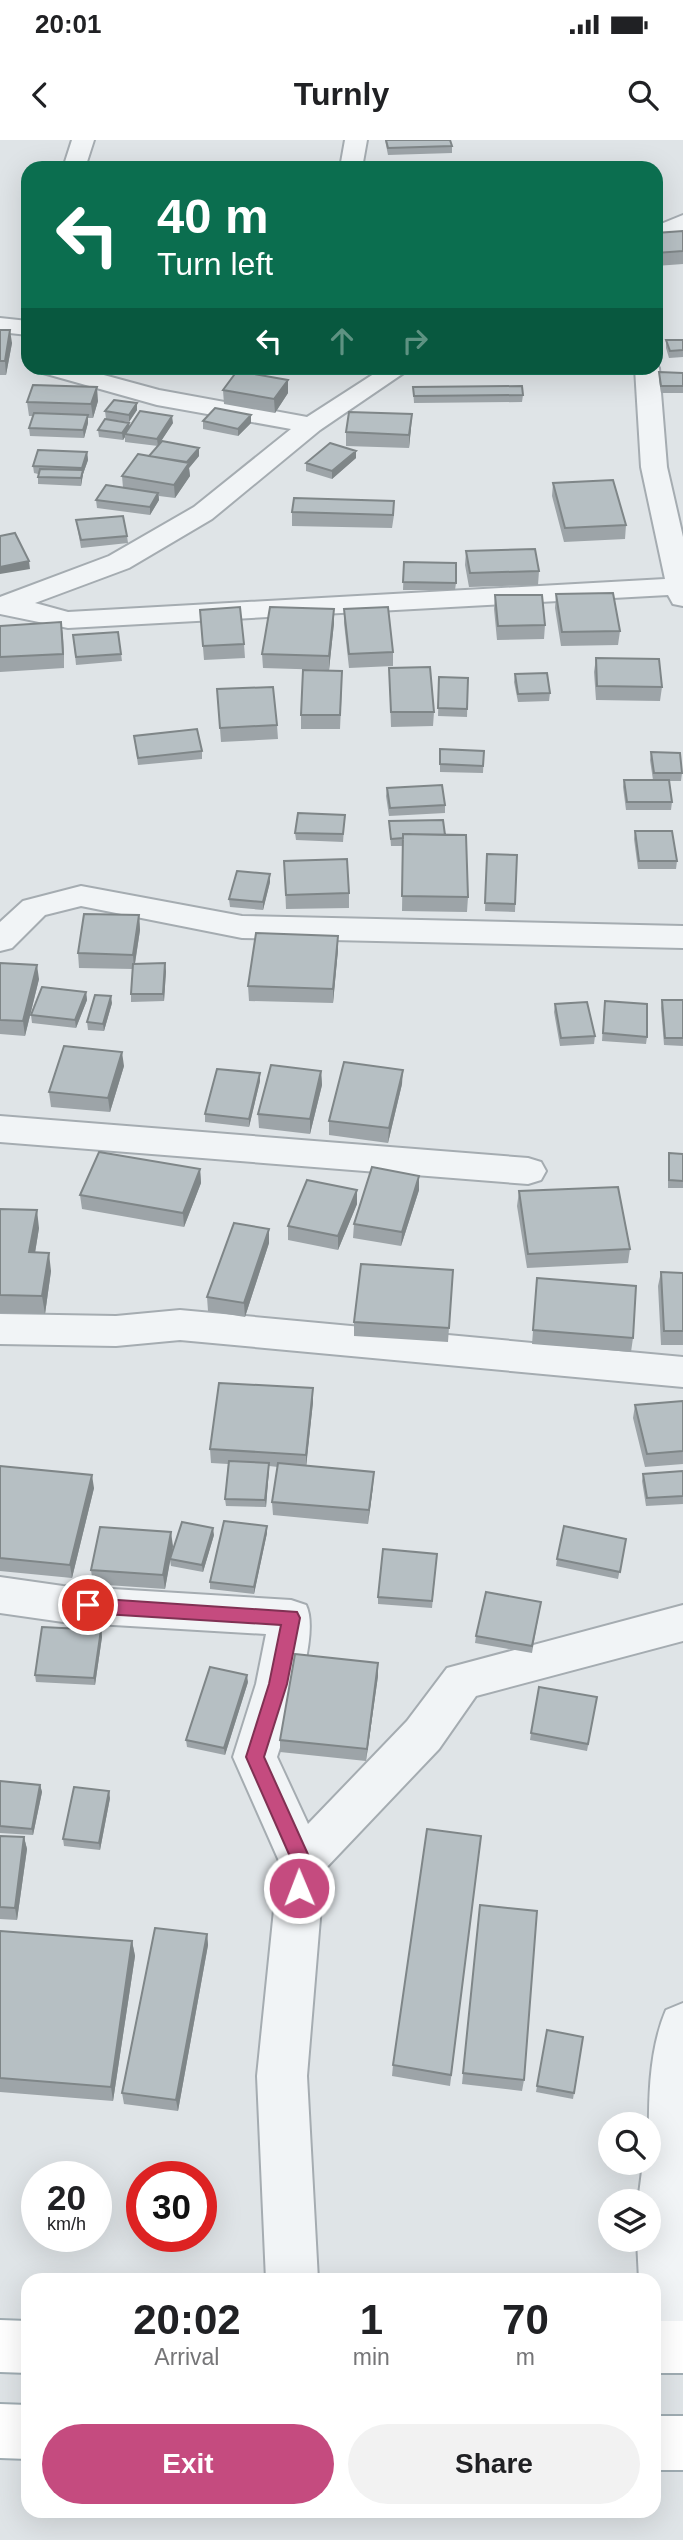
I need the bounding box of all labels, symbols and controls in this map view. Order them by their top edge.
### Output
text: 20:01 [35,9,102,39]
icon: back [21,76,59,114]
text: Turnly [294,76,389,112]
icon: search [624,76,662,114]
icon: left [42,189,133,280]
text: 40 m [157,189,269,243]
text: Turn left [157,246,273,282]
icon: left [250,322,288,360]
icon: ahead [323,322,361,360]
icon: right [396,322,434,360]
pin [58,1575,118,1635]
icon: arrive [69,1586,107,1624]
position arrow [262,1851,336,1925]
map controls [598,2112,661,2252]
button: search [598,2112,661,2175]
speed limit sign: 30 [126,2161,217,2252]
text: 20 [47,2178,86,2217]
button: layers [598,2189,661,2252]
text: km/h [47,2214,86,2234]
text: 20:02 [133,2296,241,2343]
text: 1 [360,2296,383,2343]
text: 70 [502,2296,549,2343]
text: Arrival [154,2344,219,2370]
text: min [353,2344,390,2370]
text: m [516,2344,535,2370]
button: Exit [42,2424,334,2504]
button: Share [348,2424,640,2504]

